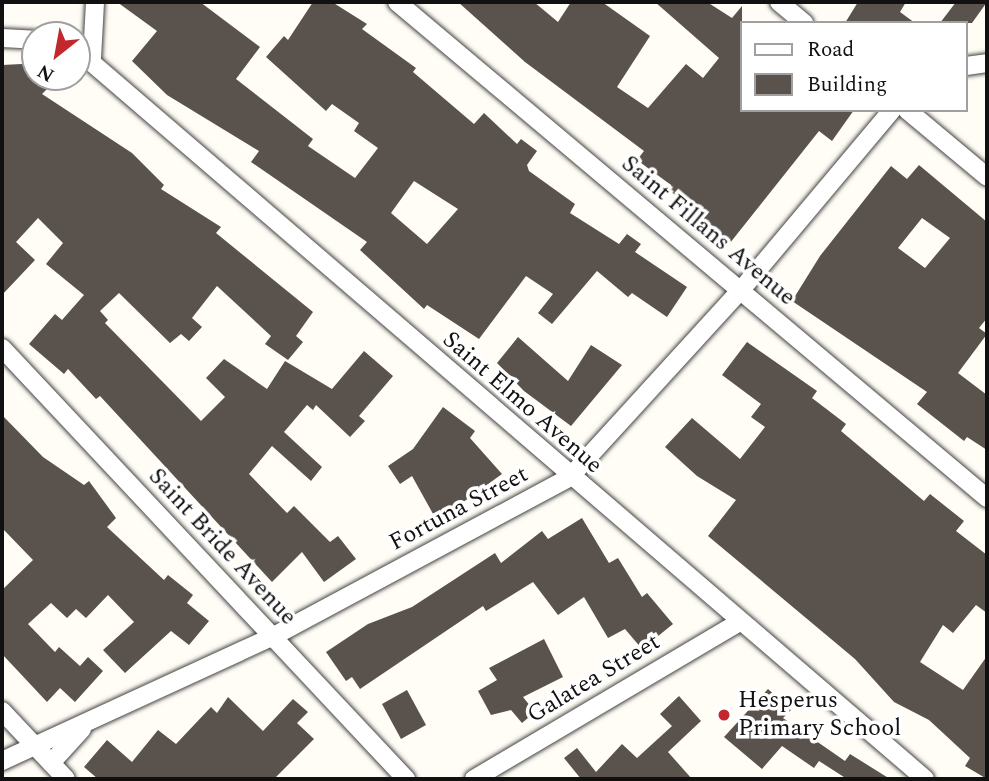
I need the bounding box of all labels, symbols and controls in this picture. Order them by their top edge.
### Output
north arrow [21,21,91,91]
legend [740,21,968,112]
text: Road [807,34,854,66]
text: N [32,56,60,89]
text: Building [807,69,887,101]
street label: Saint Fillans Avenue [615,150,801,312]
street label: Saint Elmo Avenue [436,326,608,480]
street label: Fortuna Street [385,460,533,558]
street label: Saint Bride Avenue [142,463,302,631]
street label: Galatea Street [522,628,666,730]
place label: Hesperus Primary School [738,687,901,743]
marker: Hesperus Primary School [716,707,732,723]

